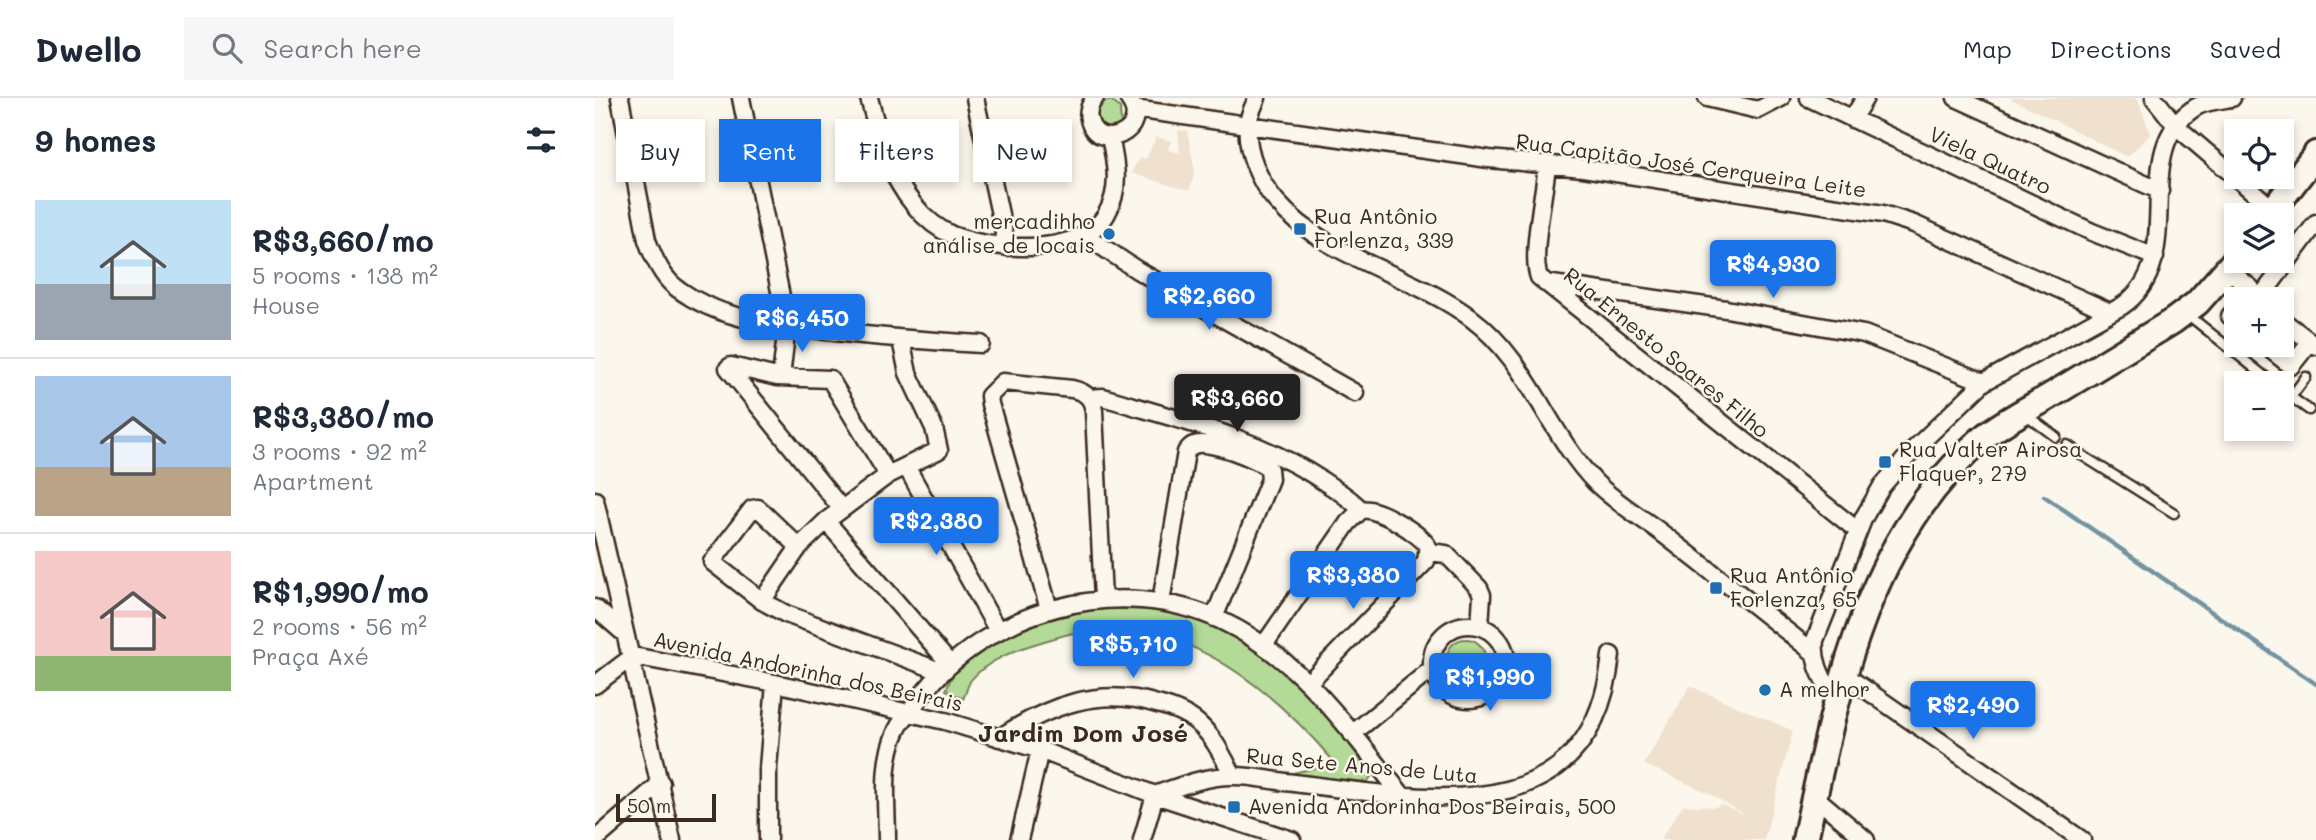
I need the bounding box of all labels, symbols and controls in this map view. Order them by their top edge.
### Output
search box [184,17,674,80]
text: Dwello [35,27,142,70]
icon: search [208,29,246,67]
text: Search here [264,31,422,65]
text: Map [1963,33,2012,64]
text: Directions [2050,33,2172,64]
text: Saved [2210,33,2281,64]
chip: Buy [616,119,705,182]
chip: Rent [719,119,821,182]
chip: Filters [835,119,959,182]
chip: New [973,119,1072,182]
map controls [2224,119,2294,441]
button: locate [2224,119,2294,189]
text: 9 homes [35,120,156,160]
street label: Viela Quatro [1925,120,2056,200]
icon: filters [522,121,560,159]
street label: Rua Capitão José Cerqueira Leite [1514,127,1868,202]
place label: Rua Antônio Forlenza, 339 [1314,202,1453,253]
button: layers [2224,203,2294,273]
place label: mercadihho análise de locais [923,207,1095,258]
text: R$3,660/mo [252,220,434,260]
marker: Rua Antônio Forlenza, 339 [1292,221,1308,237]
marker: mercadihho análise de locais [1101,226,1117,242]
icon: home [91,228,175,312]
pin: R$4,930 [1708,240,1838,300]
text: R$4,930 [1726,248,1820,278]
text: 5 rooms · 138 m² [252,260,438,290]
street label: Rua Ernesto Soares Filho [1559,261,1775,443]
pin: R$2,660 [1144,272,1274,332]
text: R$2,660 [1163,280,1255,310]
button: + [2224,287,2294,357]
text: House [252,290,320,320]
pin: R$6,450 [737,294,867,354]
text: R$6,450 [755,302,849,332]
button: − [2224,371,2294,441]
pin: R$3,660 [1172,374,1302,434]
text: R$3,660 [1190,382,1284,412]
text: R$3,380/mo [252,396,434,436]
icon: home [91,404,175,488]
place label: Rua Valter Airosa Flaquer, 279 [1899,435,2082,486]
text: 3 rooms · 92 m² [252,436,427,466]
marker: Rua Valter Airosa Flaquer, 279 [1877,454,1893,470]
text: Apartment [252,466,374,496]
pin: R$2,380 [871,498,1001,557]
text: R$2,380 [890,505,982,535]
pin: R$3,380 [1288,552,1418,611]
text: R$3,380 [1306,559,1400,589]
place label: Rua Antônio Forlenza, 65 [1730,561,1857,612]
text: R$1,990/mo [252,571,429,611]
icon: home [91,579,175,663]
marker: Rua Antônio Forlenza, 65 [1708,580,1724,596]
text: 2 rooms · 56 m² [252,611,427,641]
pin: R$5,710 [1068,620,1198,680]
street label: Avenida Andorinha dos Beirais [651,625,965,717]
text: R$5,710 [1089,628,1177,658]
text: Praça Axé [252,641,369,671]
pin: R$1,990 [1425,654,1555,713]
text: R$1,990 [1445,661,1535,691]
place label: A melhor [1779,675,1870,702]
marker: A melhor [1757,682,1773,698]
pin: R$2,490 [1908,682,2038,741]
text: R$2,490 [1926,689,2020,719]
district label: Jardim Dom José [978,717,1188,748]
street label: Rua Sete Anos de Luta [1245,741,1479,788]
scale bar [616,791,716,823]
place label: Avenida Andorinha Dos Beirais, 500 [1248,792,1616,819]
text: 50 m [627,793,671,818]
marker: Avenida Andorinha Dos Beirais, 500 [1226,799,1242,815]

